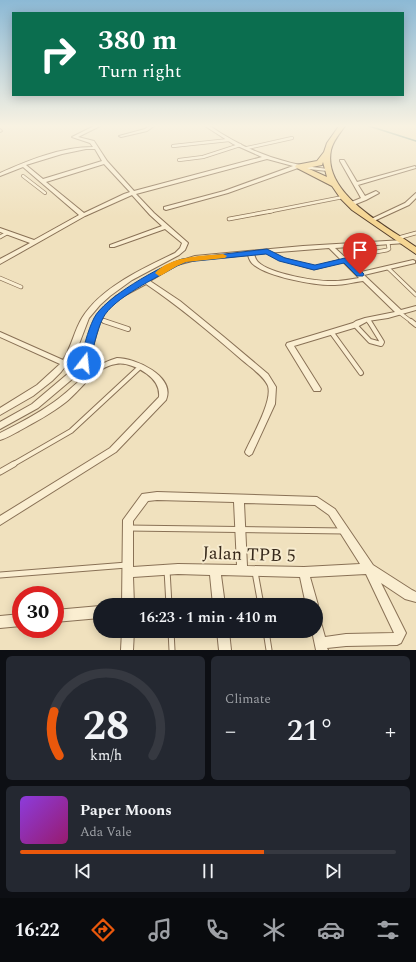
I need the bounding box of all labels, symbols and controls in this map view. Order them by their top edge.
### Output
text: 380 m [98,19,177,62]
icon: right [32,28,84,80]
text: Turn right [98,58,181,85]
pin [343,233,377,274]
icon: arrive [349,239,371,261]
position arrow [63,342,105,384]
street label: Jalan TPB 5 [202,539,296,570]
speed limit sign: 30 [12,586,64,638]
text: 16:23 · 1 min · 410 m [139,606,277,629]
text: Climate [225,689,271,709]
text: 28 [82,695,129,758]
text: 21° [287,708,334,754]
text: − [225,715,236,748]
text: + [385,715,396,748]
text: km/h [89,745,122,767]
text: Paper Moons [80,799,172,822]
text: Ada Vale [80,822,132,842]
icon: previous [72,860,94,882]
icon: pause [197,860,219,882]
icon: next [322,860,344,882]
icon: directions [89,916,117,944]
icon: music [146,916,174,944]
icon: phone [203,916,231,944]
icon: climate [260,916,288,944]
icon: car [317,916,345,944]
icon: filters [374,916,402,944]
text: 16:22 [14,917,60,944]

